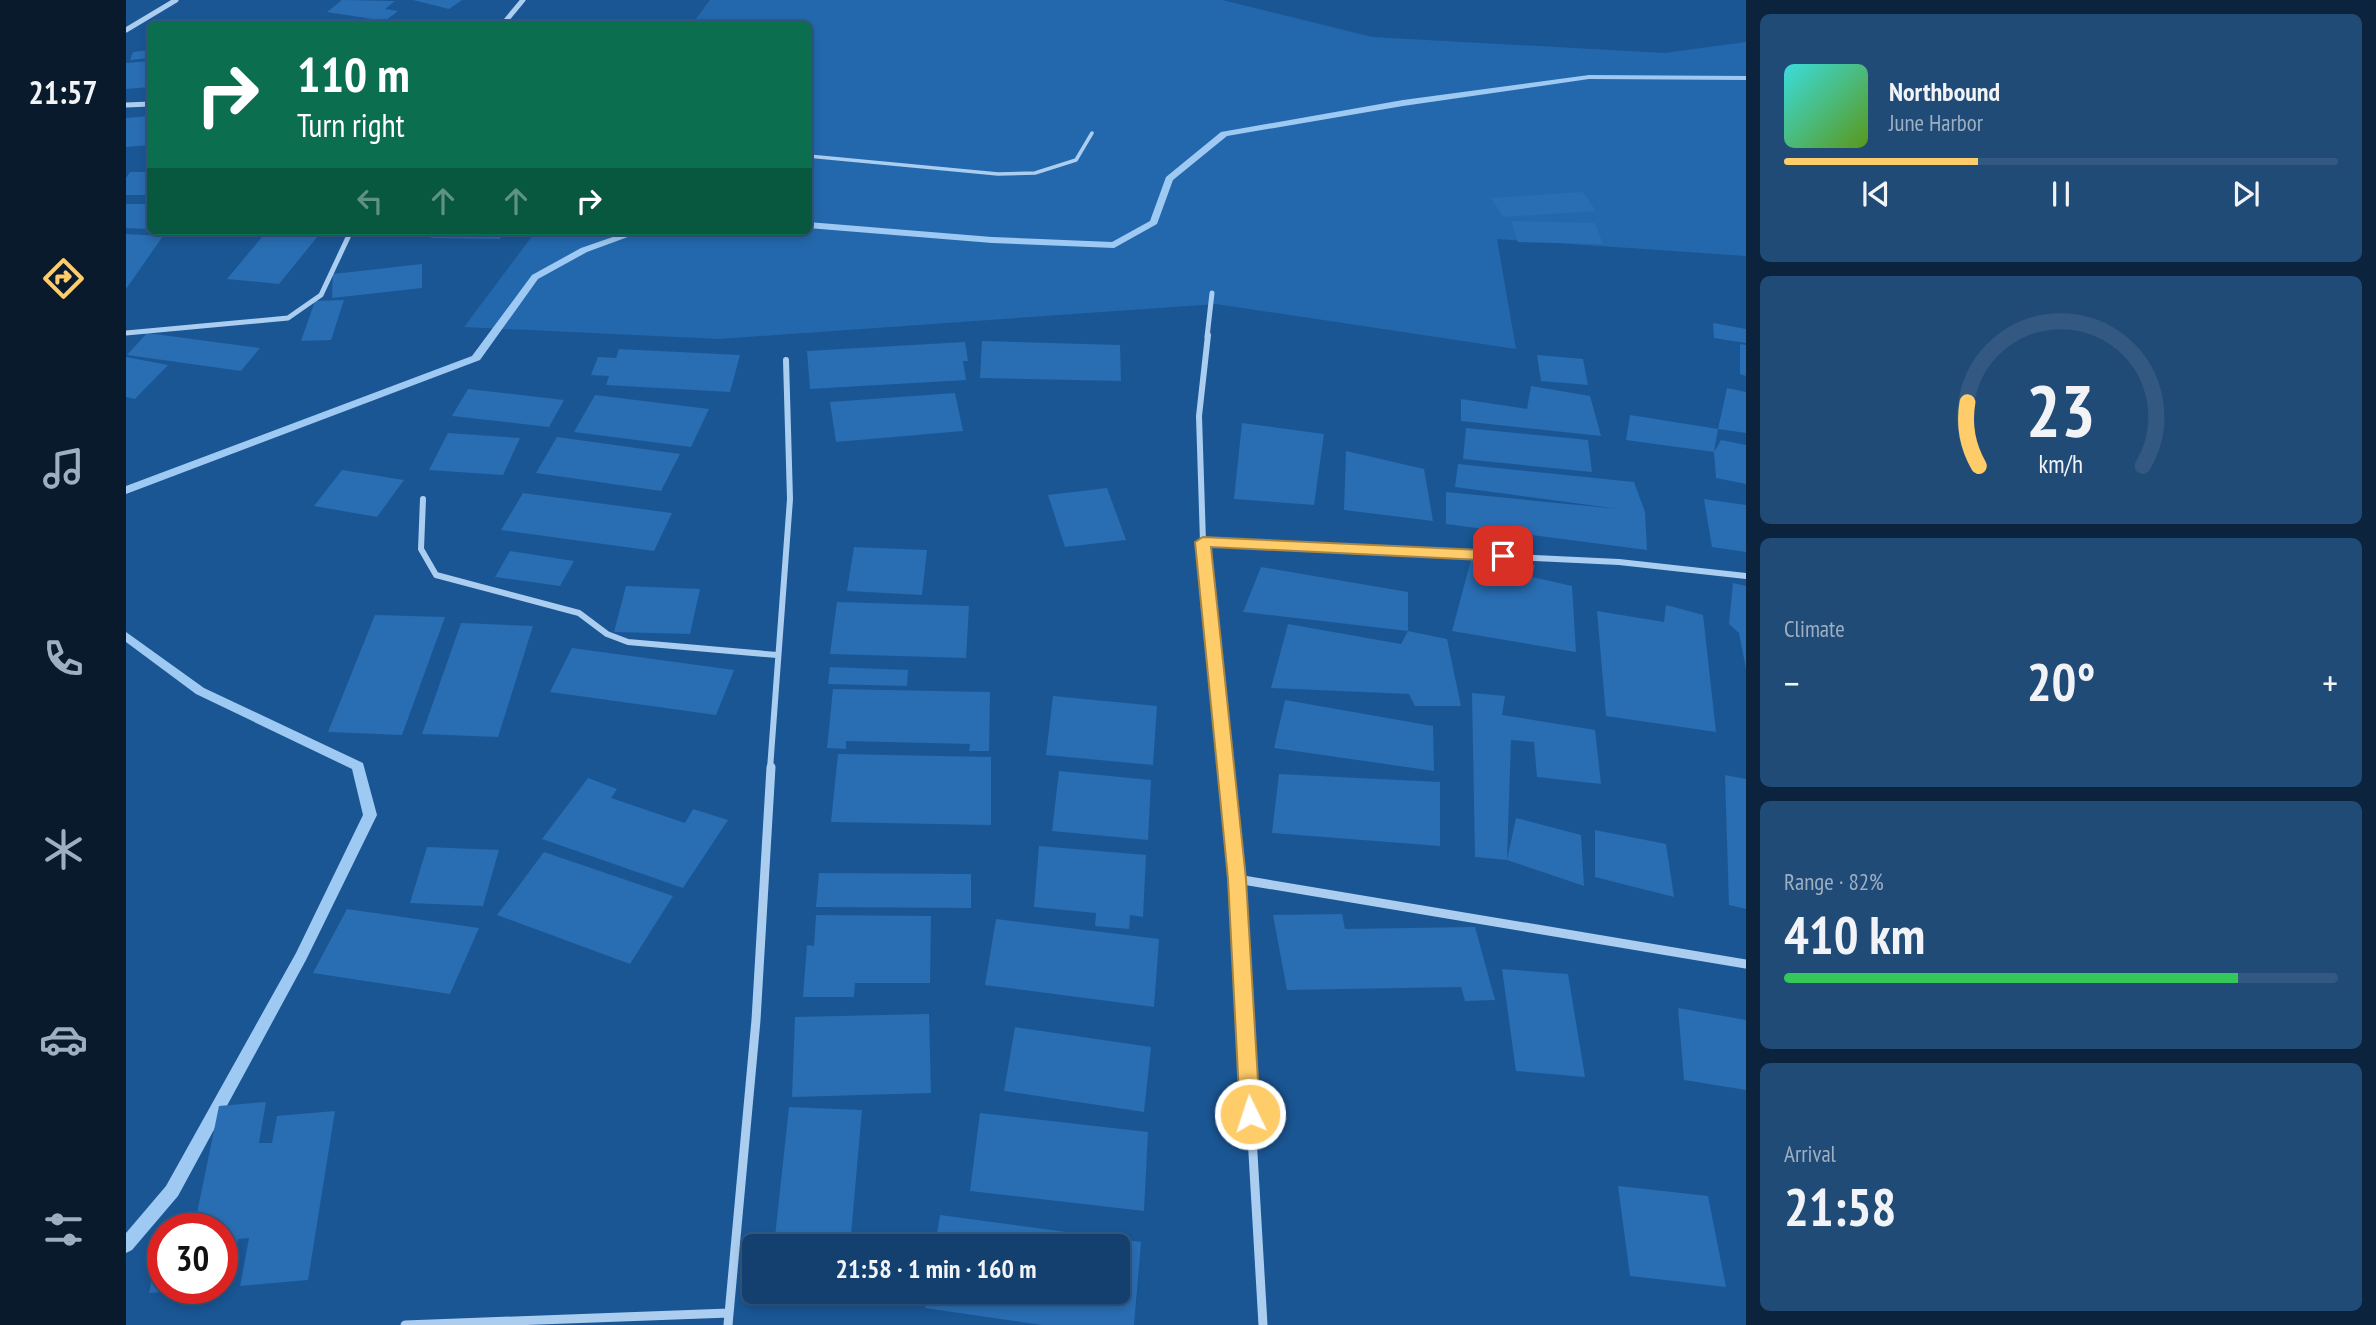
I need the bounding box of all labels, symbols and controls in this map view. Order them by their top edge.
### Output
text: 110 m [297,42,410,106]
icon: right [182,49,273,140]
text: 21:57 [28,71,98,113]
text: Northbound [1889,75,2000,108]
text: Turn right [297,104,405,146]
text: June Harbor [1889,108,1983,137]
icon: previous [1857,175,1895,213]
icon: pause [2042,175,2080,213]
icon: next [2227,175,2265,213]
icon: left [351,182,389,220]
icon: ahead [424,182,462,220]
icon: ahead [497,182,535,220]
icon: right [570,182,608,220]
icon: directions [39,254,88,303]
text: 23 [2026,363,2096,457]
icon: music [39,444,88,493]
text: km/h [2039,448,2083,480]
pin [1473,526,1533,586]
icon: arrive [1484,537,1522,575]
text: Climate [1784,614,1845,643]
icon: phone [39,634,88,683]
text: 20° [2027,648,2095,715]
text: − [1784,658,1800,707]
text: + [2322,658,2338,707]
icon: climate [39,825,88,874]
text: Range · 82% [1784,867,1884,896]
text: 410 km [1784,901,1925,968]
icon: car [39,1015,88,1064]
position arrow [1213,1077,1287,1151]
text: Arrival [1784,1139,1836,1168]
text: 21:58 [1784,1173,1896,1240]
icon: filters [39,1205,88,1254]
speed limit sign: 30 [147,1213,238,1304]
text: 21:58 · 1 min · 160 m [836,1252,1036,1285]

